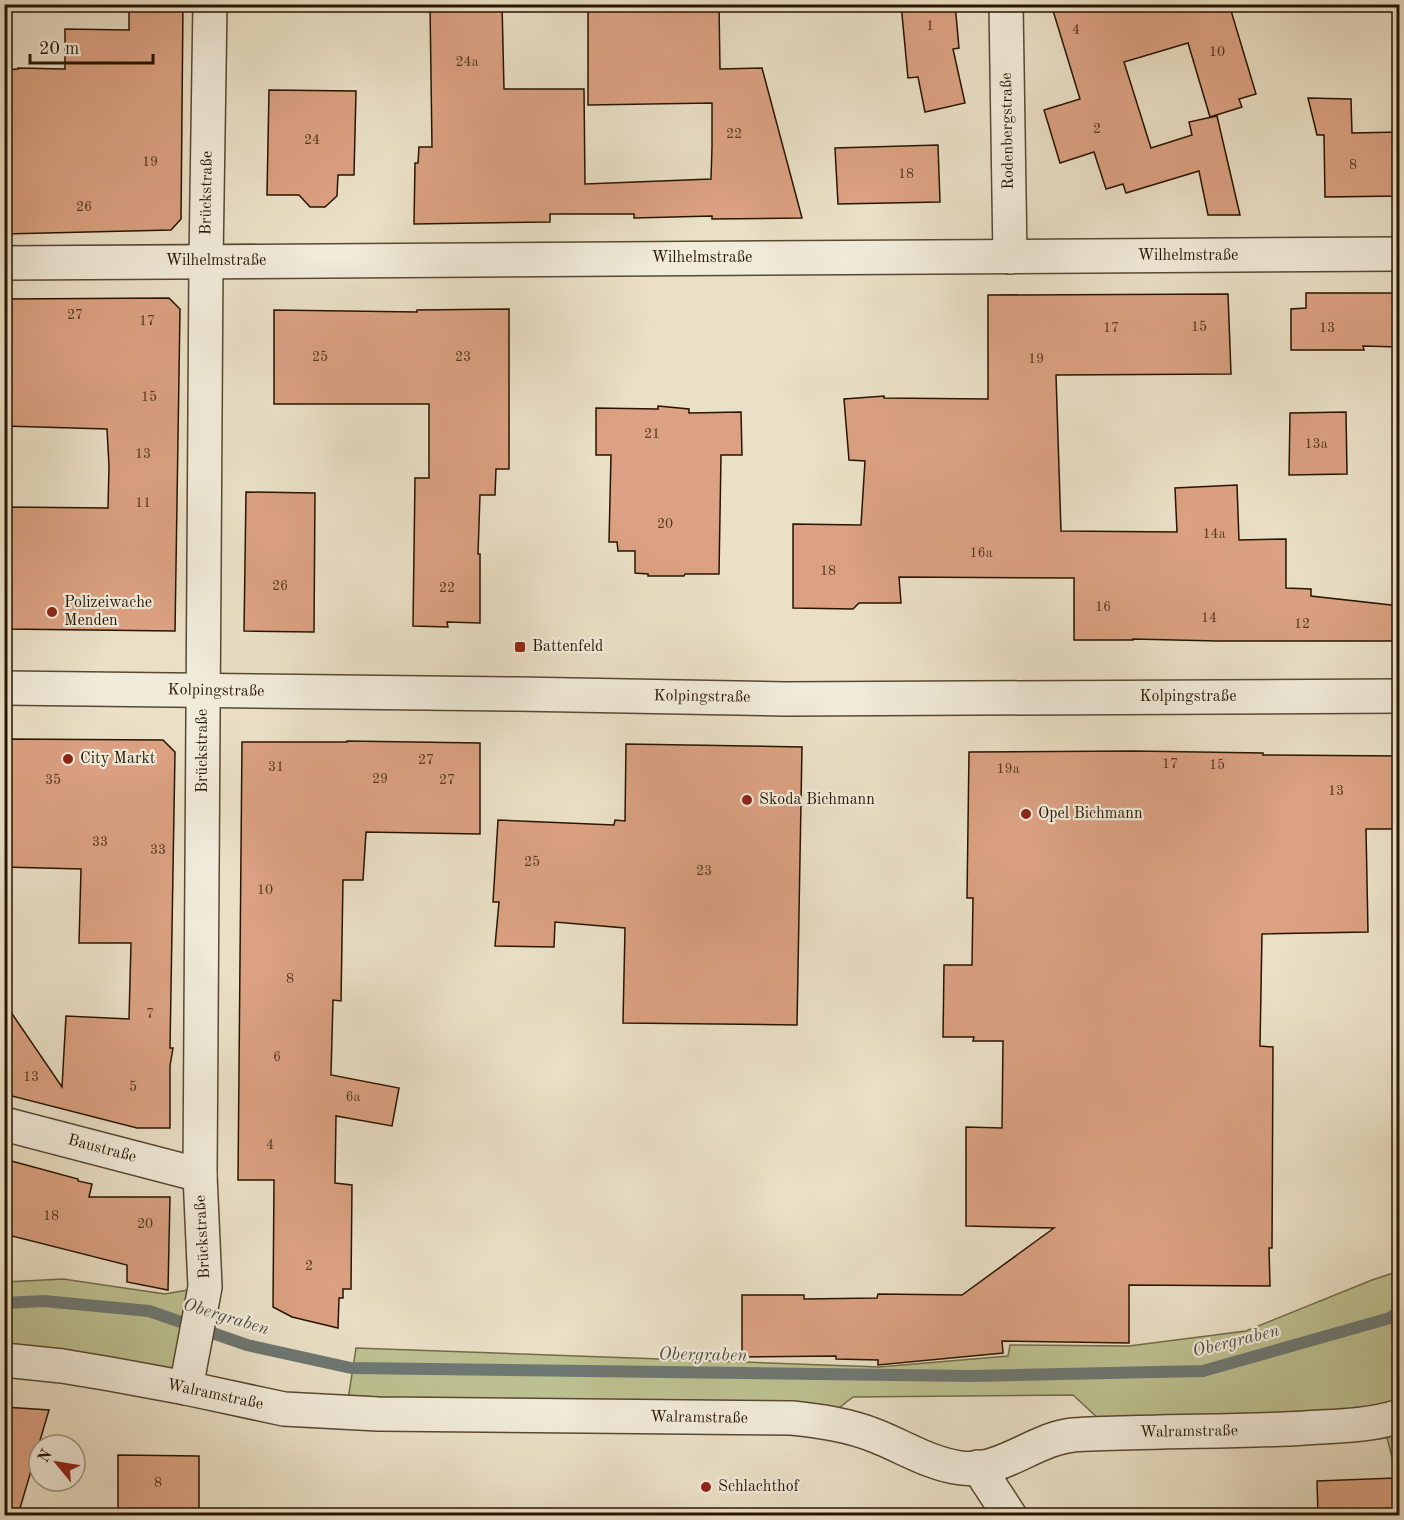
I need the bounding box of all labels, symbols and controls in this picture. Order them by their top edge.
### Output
house number: 1 [926,19,934,33]
house number: 4 [1072,23,1080,37]
scale bar [30,27,153,65]
text: 20 m [39,40,79,58]
house number: 10 [1209,45,1225,59]
house number: 24a [455,55,479,69]
street label: Rodenbergstraße [999,72,1017,190]
house number: 2 [1093,122,1101,136]
house number: 22 [726,127,742,141]
house number: 24 [304,133,320,147]
street label: Brückstraße [198,151,216,235]
house number: 19 [142,155,158,169]
house number: 8 [1349,158,1357,172]
house number: 18 [898,167,914,181]
house number: 26 [76,200,92,214]
street label: Wilhelmstraße [1138,248,1238,264]
street label: Wilhelmstraße [652,250,752,266]
street label: Wilhelmstraße [166,253,266,269]
house number: 27 [67,308,83,322]
house number: 17 [139,314,155,328]
house number: 15 [1191,320,1207,334]
house number: 17 [1103,321,1119,335]
house number: 13 [1319,321,1335,335]
house number: 25 [312,350,328,364]
house number: 23 [455,350,471,364]
house number: 19 [1028,352,1044,366]
house number: 15 [141,390,157,404]
house number: 21 [644,427,660,441]
house number: 13a [1304,437,1328,451]
house number: 13 [135,447,151,461]
house number: 11 [135,496,151,510]
house number: 20 [657,517,673,531]
house number: 14a [1202,527,1226,541]
house number: 16a [969,546,993,560]
house number: 18 [820,564,836,578]
house number: 26 [272,579,288,593]
house number: 22 [439,581,455,595]
place label: Polizeiwache Menden [64,595,152,629]
house number: 16 [1095,600,1111,614]
marker: Polizeiwache Menden [45,605,59,619]
house number: 14 [1201,611,1217,625]
house number: 12 [1294,617,1310,631]
place label: Battenfeld [532,639,603,655]
marker: Battenfeld [513,640,527,654]
street label: Kolpingstraße [167,682,265,700]
street label: Kolpingstraße [653,688,751,706]
street label: Kolpingstraße [1139,689,1237,705]
street label: Brückstraße [195,709,211,793]
place label: City Markt [80,751,156,767]
marker: City Markt [61,752,75,766]
house number: 27 [418,753,434,767]
house number: 17 [1162,757,1178,771]
house number: 15 [1209,758,1225,772]
house number: 31 [268,760,284,774]
house number: 19a [996,762,1020,776]
house number: 29 [372,772,388,786]
house number: 35 [45,773,61,787]
house number: 27 [439,773,455,787]
house number: 13 [1328,784,1344,798]
place label: Skoda Bichmann [759,792,875,808]
marker: Skoda Bichmann [740,793,754,807]
place label: Opel Bichmann [1038,806,1143,822]
marker: Opel Bichmann [1019,807,1033,821]
house number: 33 [92,835,108,849]
house number: 33 [150,843,166,857]
house number: 25 [524,855,540,869]
house number: 23 [696,864,712,878]
house number: 10 [257,883,273,897]
house number: 8 [286,972,294,986]
house number: 7 [146,1007,154,1021]
house number: 6 [273,1050,281,1064]
house number: 13 [23,1070,39,1084]
house number: 5 [129,1080,137,1094]
house number: 6a [345,1090,361,1104]
street label: Baustraße [66,1132,138,1166]
house number: 4 [266,1138,274,1152]
street label: Brückstraße [193,1195,213,1279]
house number: 18 [43,1209,59,1223]
house number: 20 [137,1217,153,1231]
house number: 2 [305,1259,313,1273]
water label: Obergraben [181,1295,271,1339]
water label: Obergraben [1191,1322,1281,1360]
water label: Obergraben [658,1345,748,1365]
street label: Walramstraße [165,1377,265,1413]
street label: Walramstraße [650,1409,748,1427]
street label: Walramstraße [1140,1423,1238,1441]
north arrow [27,1433,87,1493]
text: N [36,1447,56,1466]
house number: 8 [154,1476,162,1490]
place label: Schlachthof [718,1479,800,1495]
marker: Schlachthof [699,1480,713,1494]

